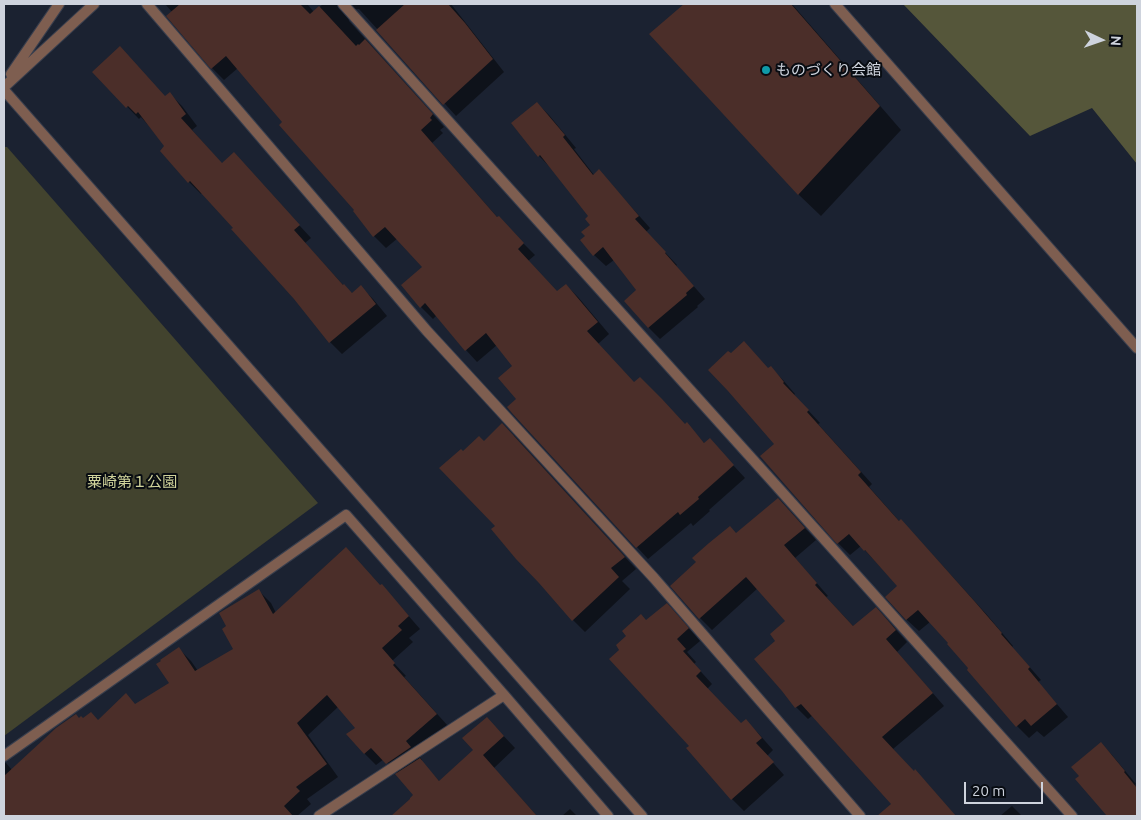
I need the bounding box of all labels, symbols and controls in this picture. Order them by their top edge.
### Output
north arrow [1076,15,1126,65]
text: N [1108,35,1124,46]
place label: ものづくり会館 [776,61,881,79]
marker: ものづくり会館 [760,64,772,76]
park label: 粟崎第１公園 [87,473,177,491]
scale bar [966,772,1045,804]
text: 20 m [972,782,1005,799]

